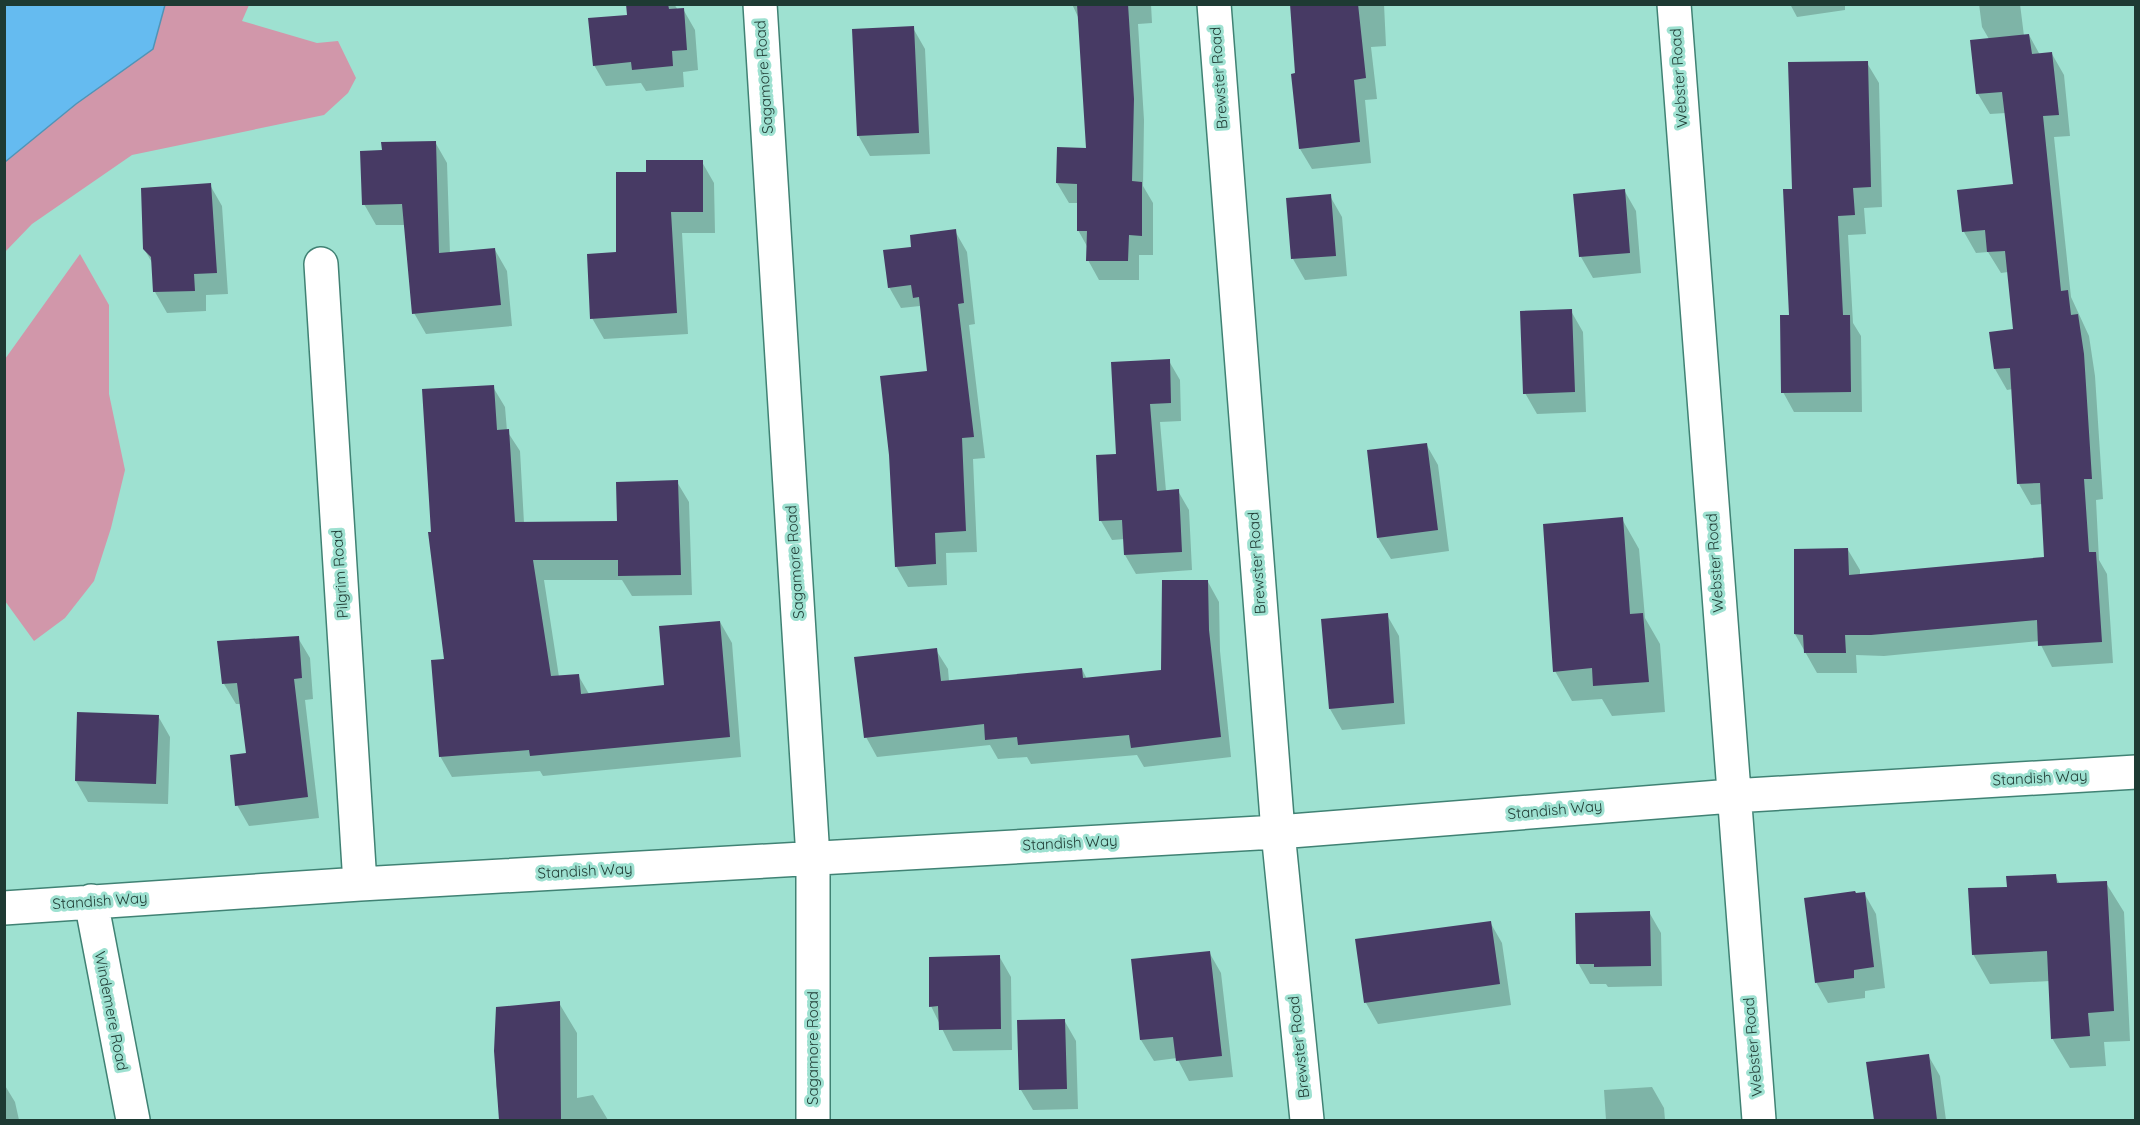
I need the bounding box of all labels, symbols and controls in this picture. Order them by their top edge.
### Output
street label: Sagamore Road [750,20,777,134]
street label: Brewster Road [1205,26,1232,130]
street label: Webster Road [1666,28,1691,128]
street label: Sagamore Road [781,505,808,619]
street label: Brewster Road [1243,511,1270,615]
street label: Webster Road [1702,513,1727,613]
street label: Pilgrim Road [327,529,352,619]
street label: Standish Way [1992,766,2088,789]
street label: Standish Way [1507,796,1603,823]
street label: Standish Way [1022,831,1118,854]
street label: Standish Way [537,859,633,882]
street label: Standish Way [52,888,148,913]
street label: Windemere Road [91,950,132,1072]
street label: Sagamore Road [803,991,822,1105]
street label: Brewster Road [1284,995,1313,1099]
street label: Webster Road [1739,997,1766,1097]

